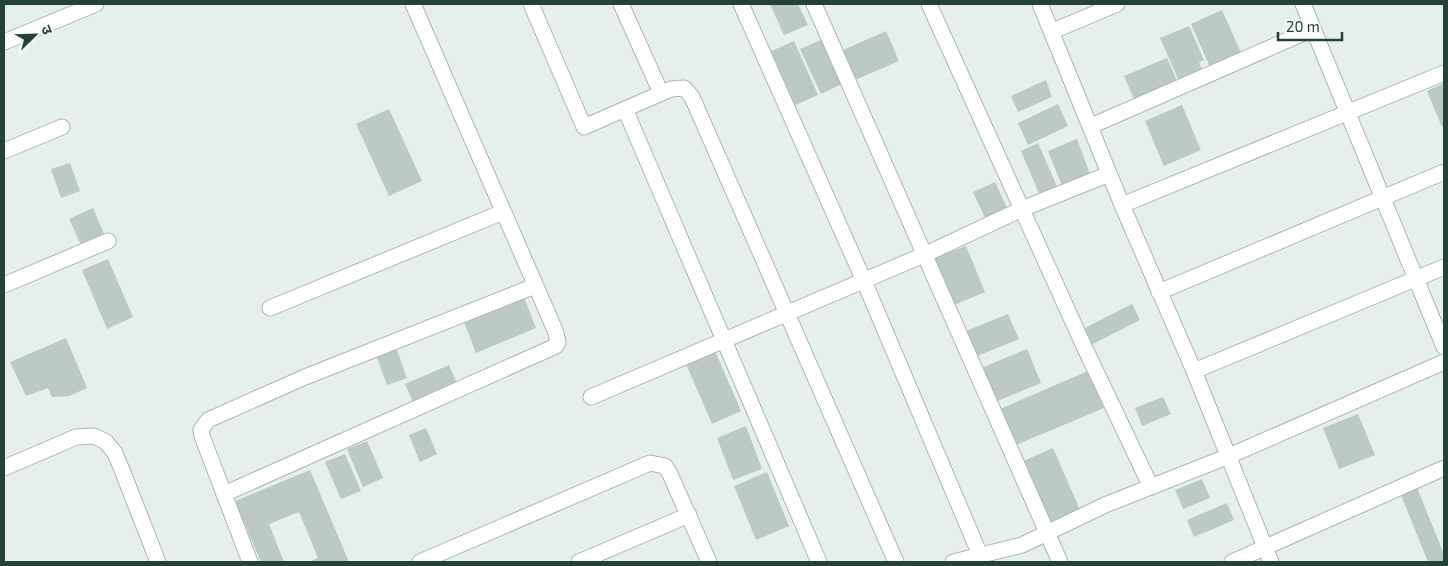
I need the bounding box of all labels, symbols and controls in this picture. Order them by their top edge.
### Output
north arrow [10,10,60,60]
scale bar [1278,10,1342,42]
text: 20 m [1286,17,1320,35]
text: उ [38,23,57,38]

